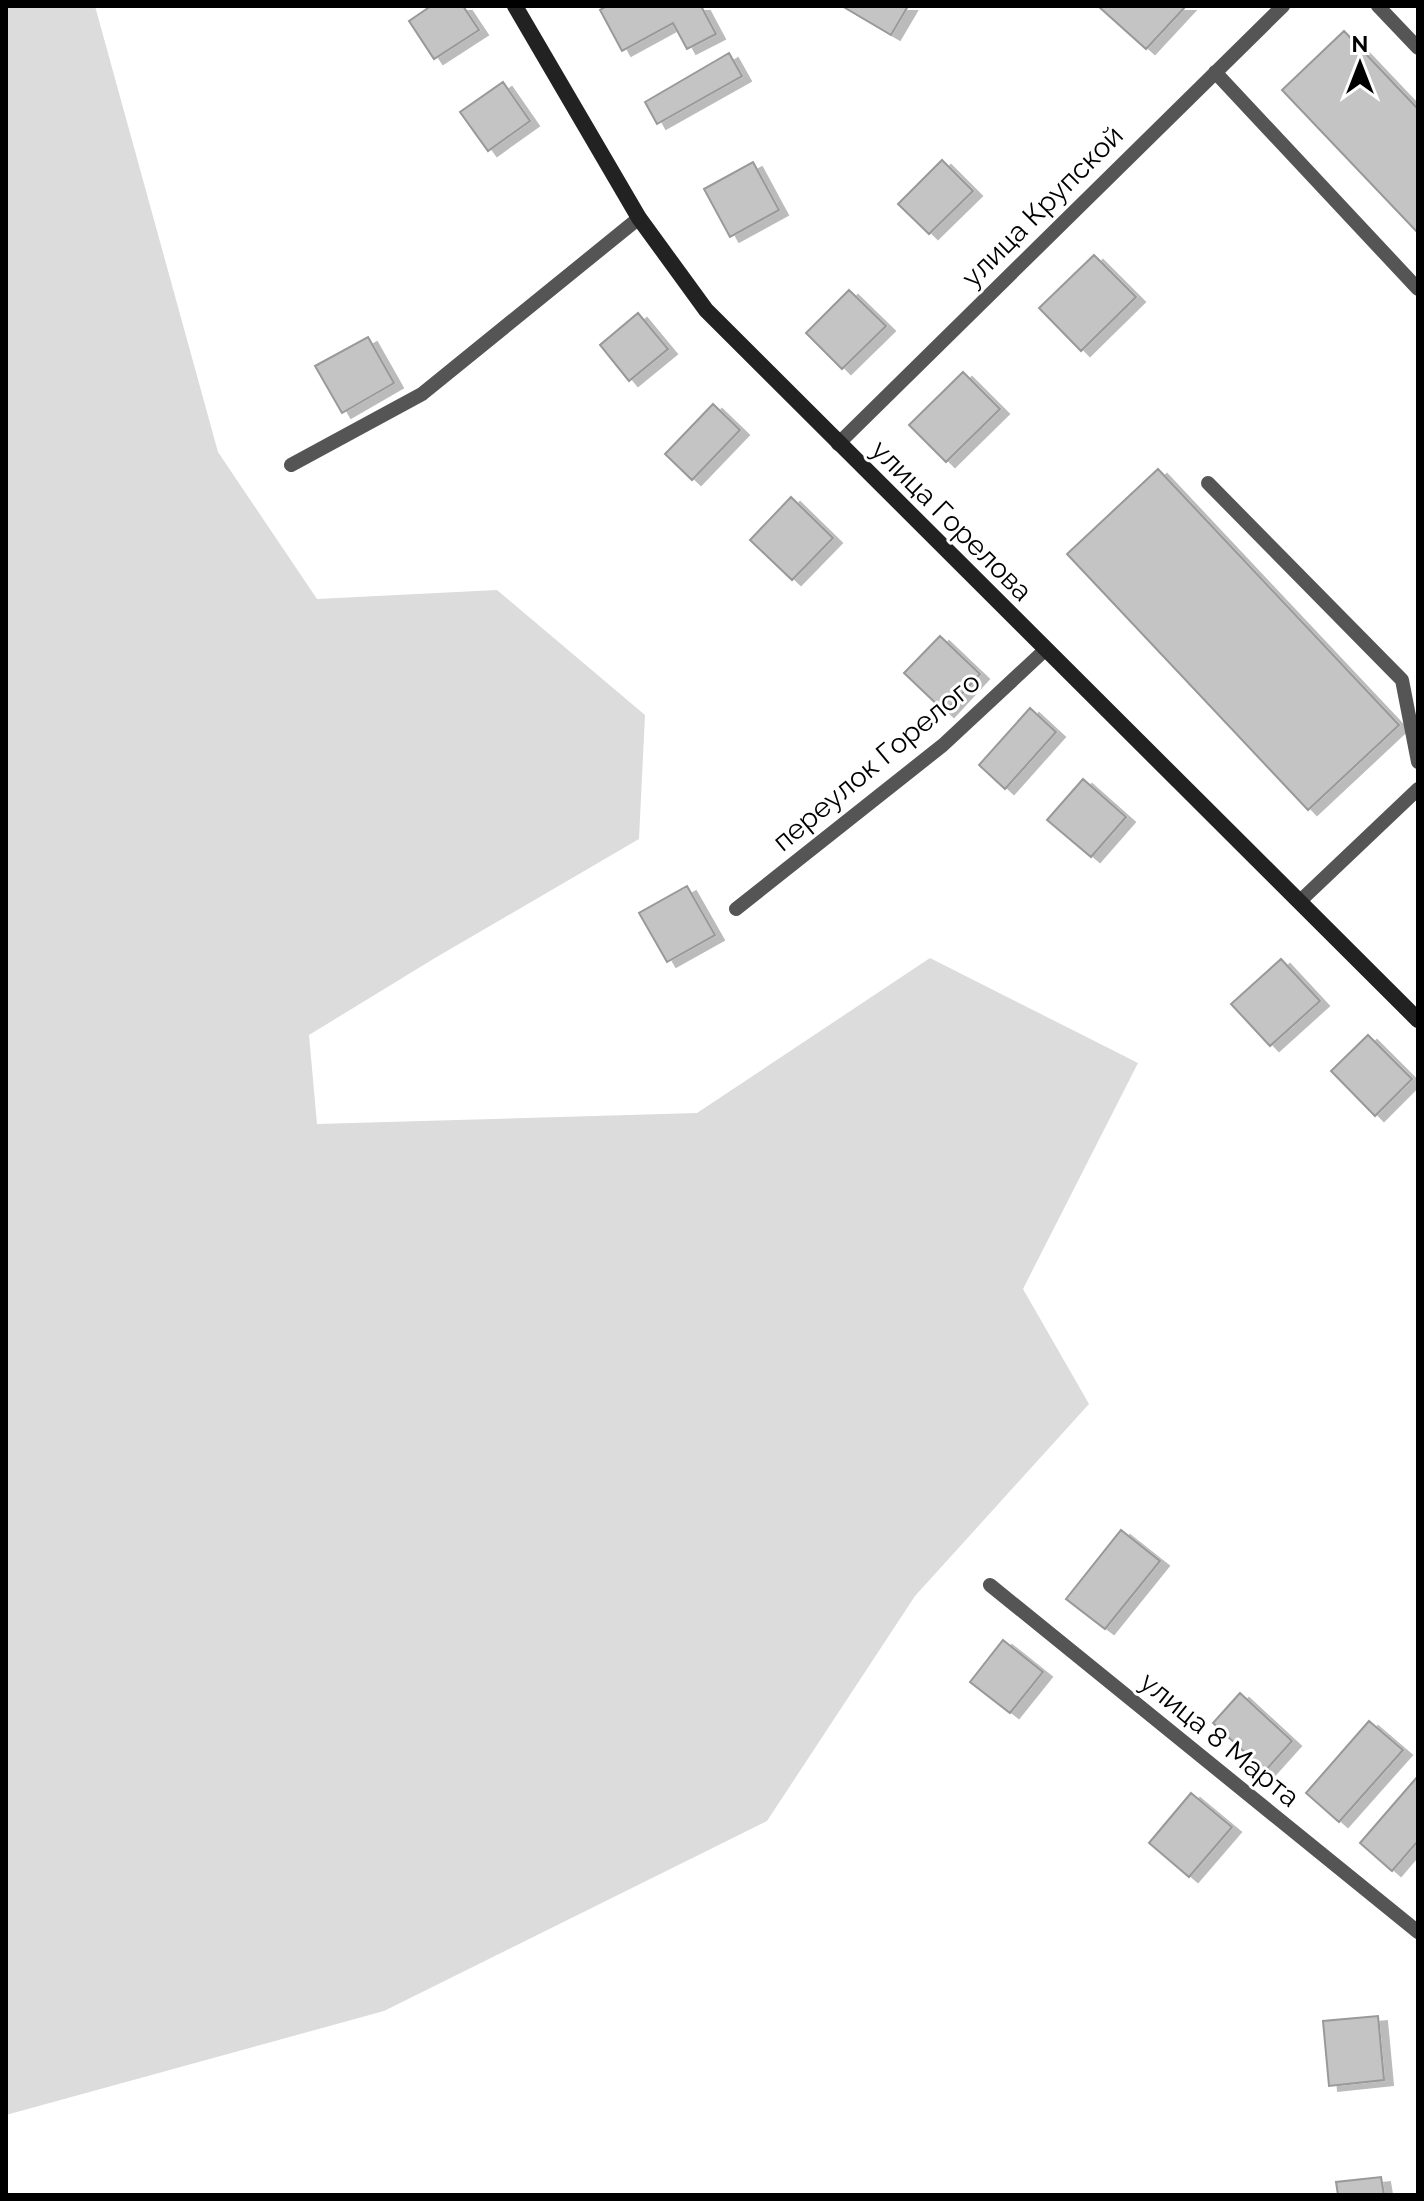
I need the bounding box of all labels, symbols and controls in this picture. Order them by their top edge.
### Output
north arrow [1320,24,1400,104]
text: N [1352,31,1368,57]
street label: улица Крупской [955,119,1130,294]
street label: улица Горелова [864,433,1039,608]
street label: переулок Горелого [766,665,987,858]
street label: улица 8 Марта [1133,1665,1306,1814]

